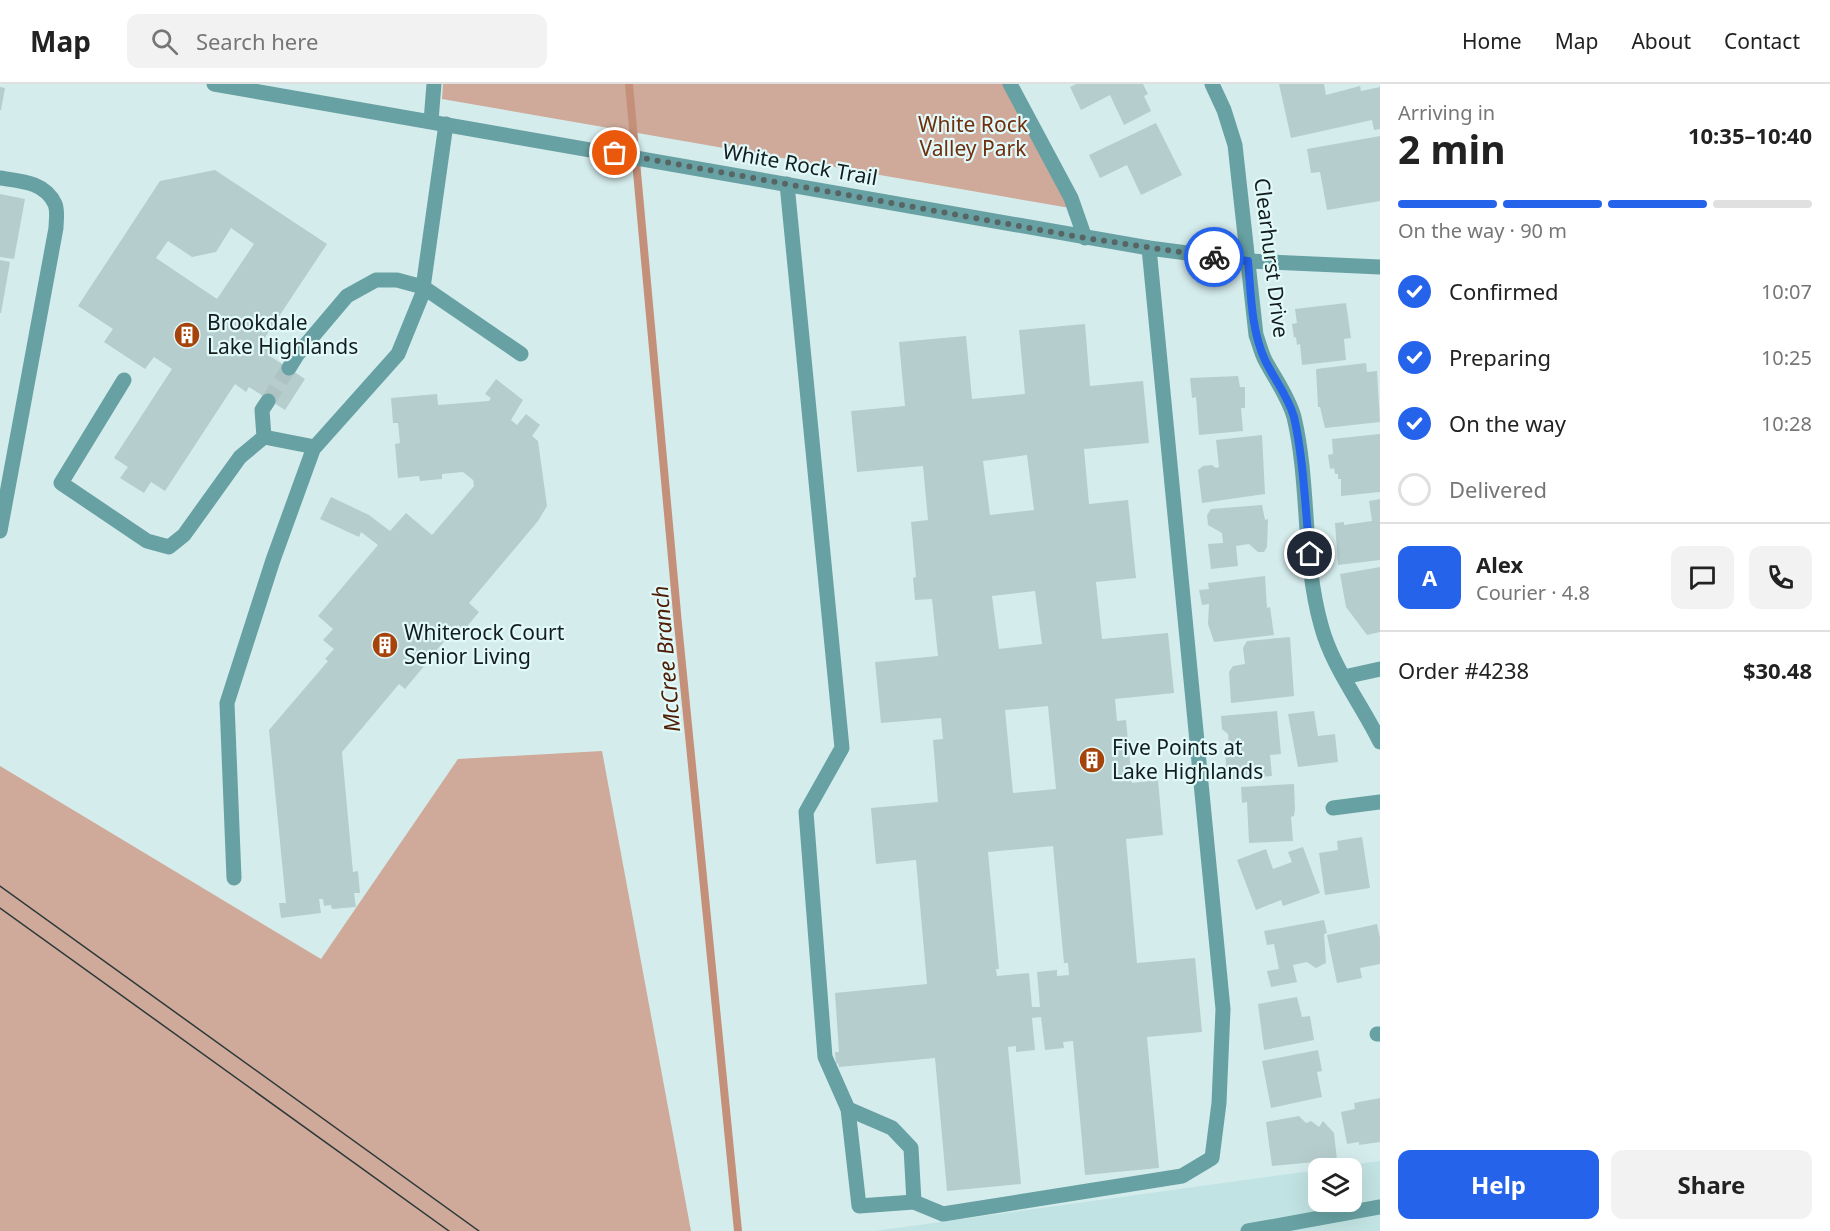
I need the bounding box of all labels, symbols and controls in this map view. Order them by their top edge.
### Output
search box [127,14,547,68]
text: Map [30,22,91,60]
icon: search [148,25,181,58]
text: Search here [196,26,318,56]
text: Home [1462,27,1522,55]
text: Map [1555,27,1598,55]
text: About [1631,27,1691,55]
text: Contact [1724,27,1800,55]
text: Arriving in [1398,99,1495,126]
park label: White Rock Valley Park [918,110,1029,162]
text: 10:35–10:40 [1688,120,1812,150]
text: 2 min [1398,122,1505,175]
pin [589,127,640,178]
icon: bag [598,136,631,169]
street label: White Rock Trail [721,137,880,191]
street label: Clearhurst Drive [1248,176,1296,339]
text: On the way · 90 m [1398,217,1567,244]
courier [1184,227,1244,287]
icon: bike [1198,241,1231,274]
icon: check [1398,275,1431,308]
text: Confirmed [1449,276,1559,306]
text: 10:07 [1761,278,1812,305]
place label: Brookdale Lake Highlands [207,308,358,360]
building icon: Brookdale Lake Highlands [172,320,202,350]
icon: check [1398,341,1431,374]
text: Preparing [1449,342,1551,372]
text: 10:25 [1761,344,1812,371]
icon: check [1398,407,1431,440]
text: On the way [1449,408,1566,438]
text: 10:28 [1761,410,1812,437]
text: Delivered [1449,474,1547,504]
pin [1284,528,1335,579]
icon: home [1293,537,1326,570]
button: chat [1671,546,1734,609]
button: phone [1749,546,1812,609]
text: Alex [1476,549,1523,579]
text: A [1422,562,1437,592]
text: Courier · 4.8 [1476,579,1590,606]
water label: McCree Branch [644,585,686,734]
place label: Whiterock Court Senior Living [404,618,565,670]
building icon: Whiterock Court Senior Living [370,630,400,660]
text: Order #4238 [1398,655,1529,685]
text: $30.48 [1743,655,1812,685]
place label: Five Points at Lake Highlands [1112,733,1263,785]
building icon: Five Points at Lake Highlands [1077,745,1107,775]
button: Help [1398,1150,1599,1219]
button: Share [1611,1150,1812,1219]
map controls [1308,1158,1362,1212]
button: layers [1308,1158,1362,1212]

